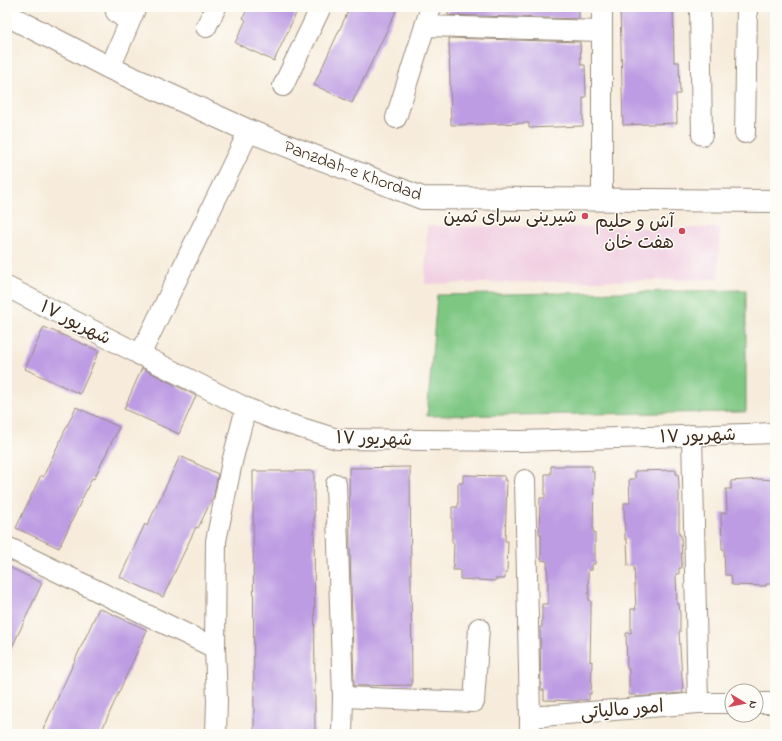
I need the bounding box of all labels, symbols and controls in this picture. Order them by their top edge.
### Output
street label: Panzdah-e Khordad [280,135,425,209]
place label: شیرینی سرای ثمین [444,205,577,231]
place label: آش و حلیم هفت خان [595,210,676,257]
marker: شیرینی سرای ثمین [580,211,590,221]
marker: آش و حلیم هفت خان [677,226,687,236]
street label: ۱۷ شهریور [35,295,115,353]
street label: ۱۷ شهریور [660,423,737,451]
street label: ۱۷ شهریور [335,426,412,454]
north arrow [724,683,764,723]
street label: امور مالیاتی [580,694,665,728]
text: N [744,700,761,710]

